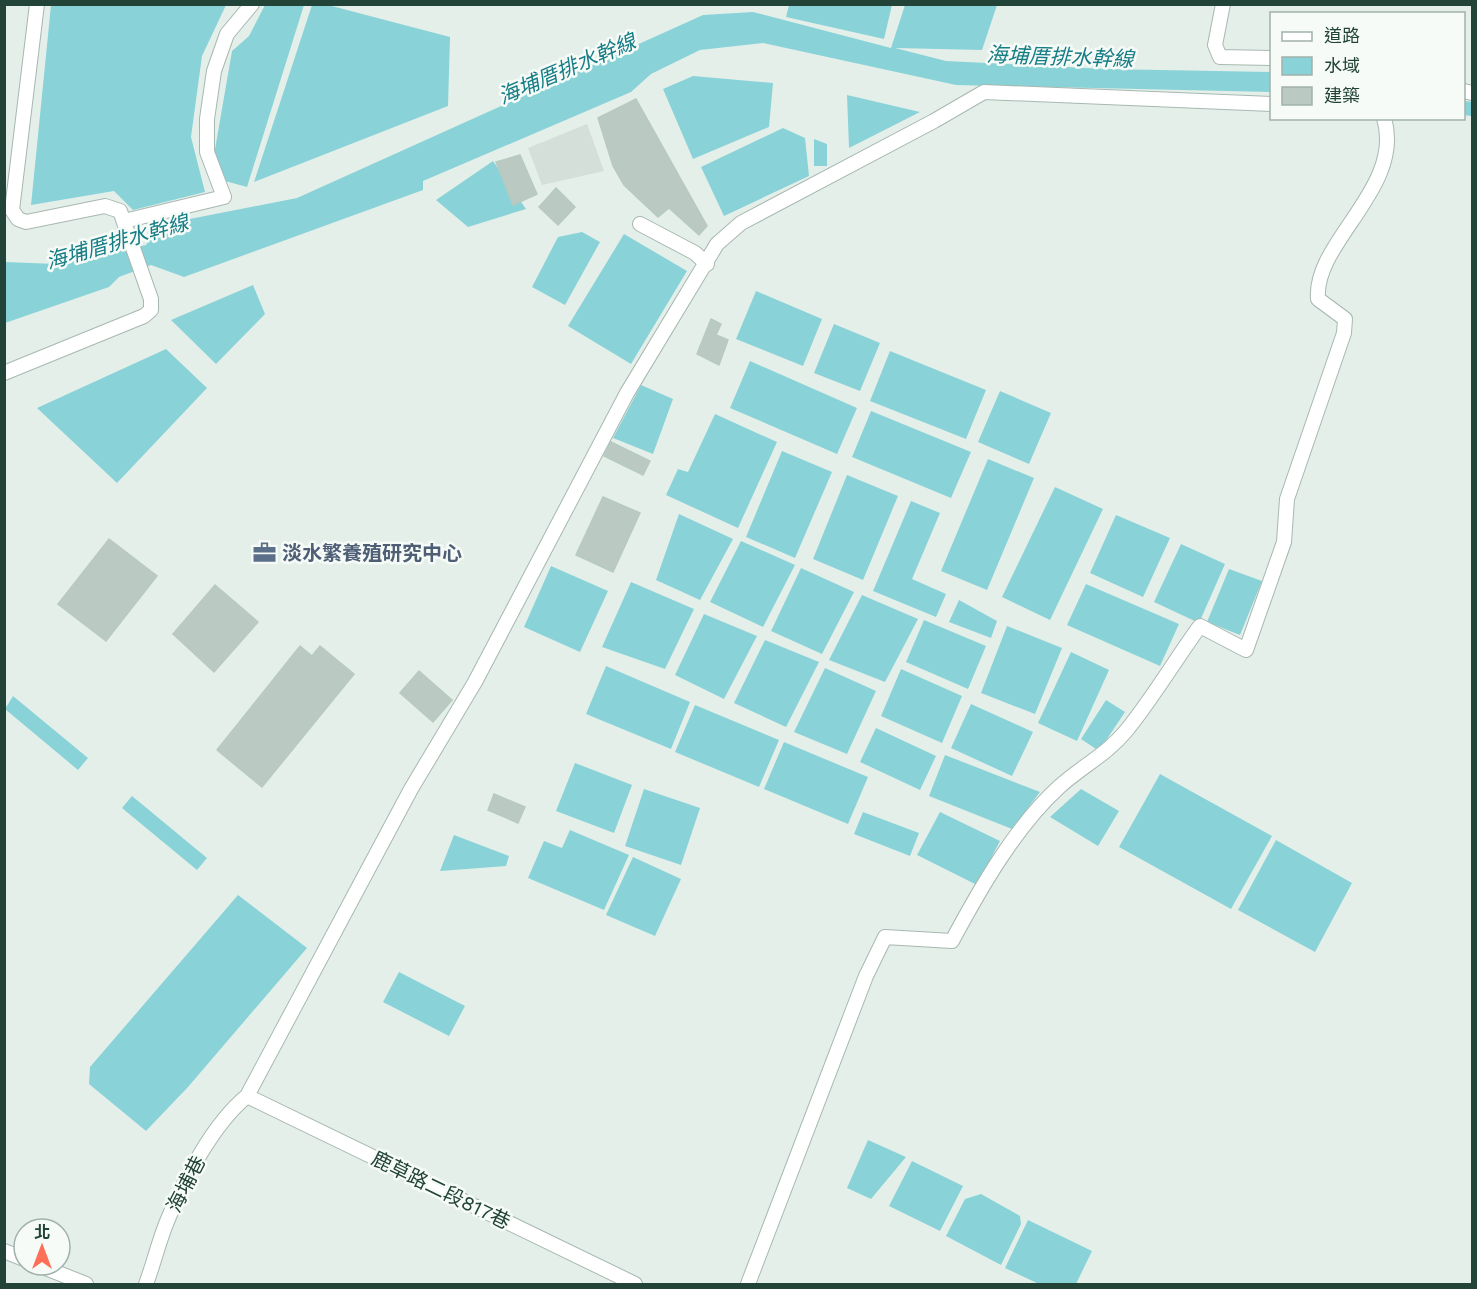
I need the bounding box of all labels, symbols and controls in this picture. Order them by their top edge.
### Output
legend [1270,12,1465,120]
text: 道路 [1324,25,1360,46]
water label: 海埔厝排水幹線 [494,28,641,109]
water label: 海埔厝排水幹線 [986,41,1136,72]
text: 水域 [1324,55,1360,76]
text: 建築 [1324,85,1360,106]
water label: 海埔厝排水幹線 [43,209,193,274]
office icon: 淡水繁養殖研究中心 [251,540,277,566]
place label: 淡水繁養殖研究中心 [282,541,462,565]
street label: 鹿草路二段817巷 [368,1146,514,1234]
street label: 海埔巷 [162,1152,210,1216]
north arrow [12,1217,72,1277]
text: 北 [34,1223,50,1242]

